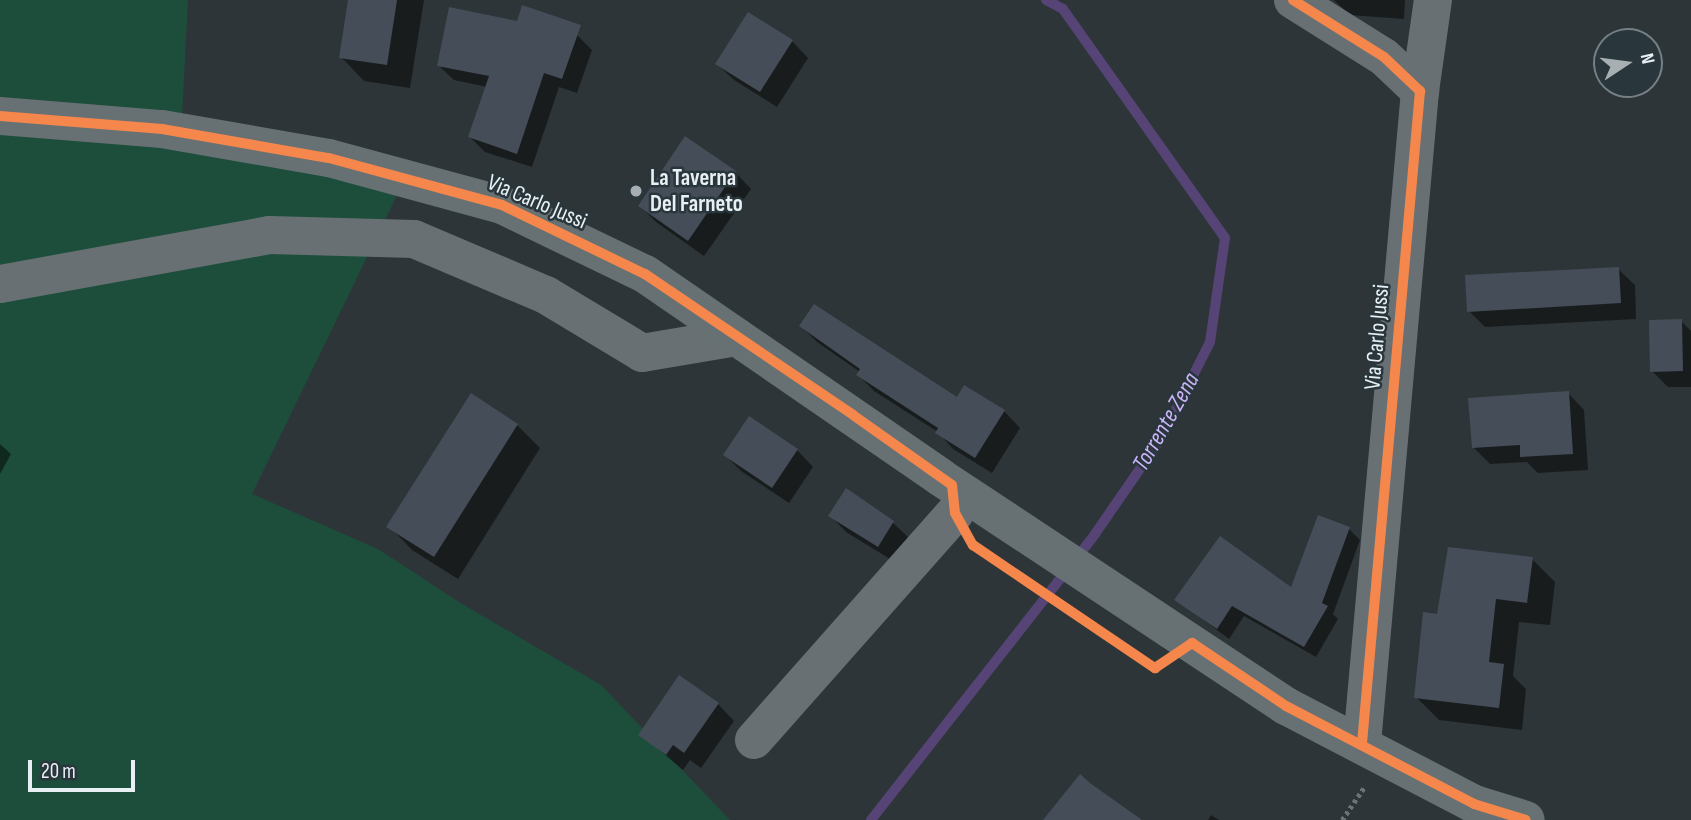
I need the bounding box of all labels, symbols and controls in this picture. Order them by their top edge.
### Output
north arrow [1593,28,1663,98]
text: N [1635,51,1659,66]
place label: La Taverna Del Farneto [650,164,743,218]
street label: Via Carlo Jussi [483,169,591,235]
marker: La Taverna Del Farneto [628,183,644,199]
street label: Via Carlo Jussi [1359,283,1395,391]
water label: Torrente Zena [1126,368,1206,476]
scale bar [32,746,138,790]
text: 20 m [41,759,76,784]

